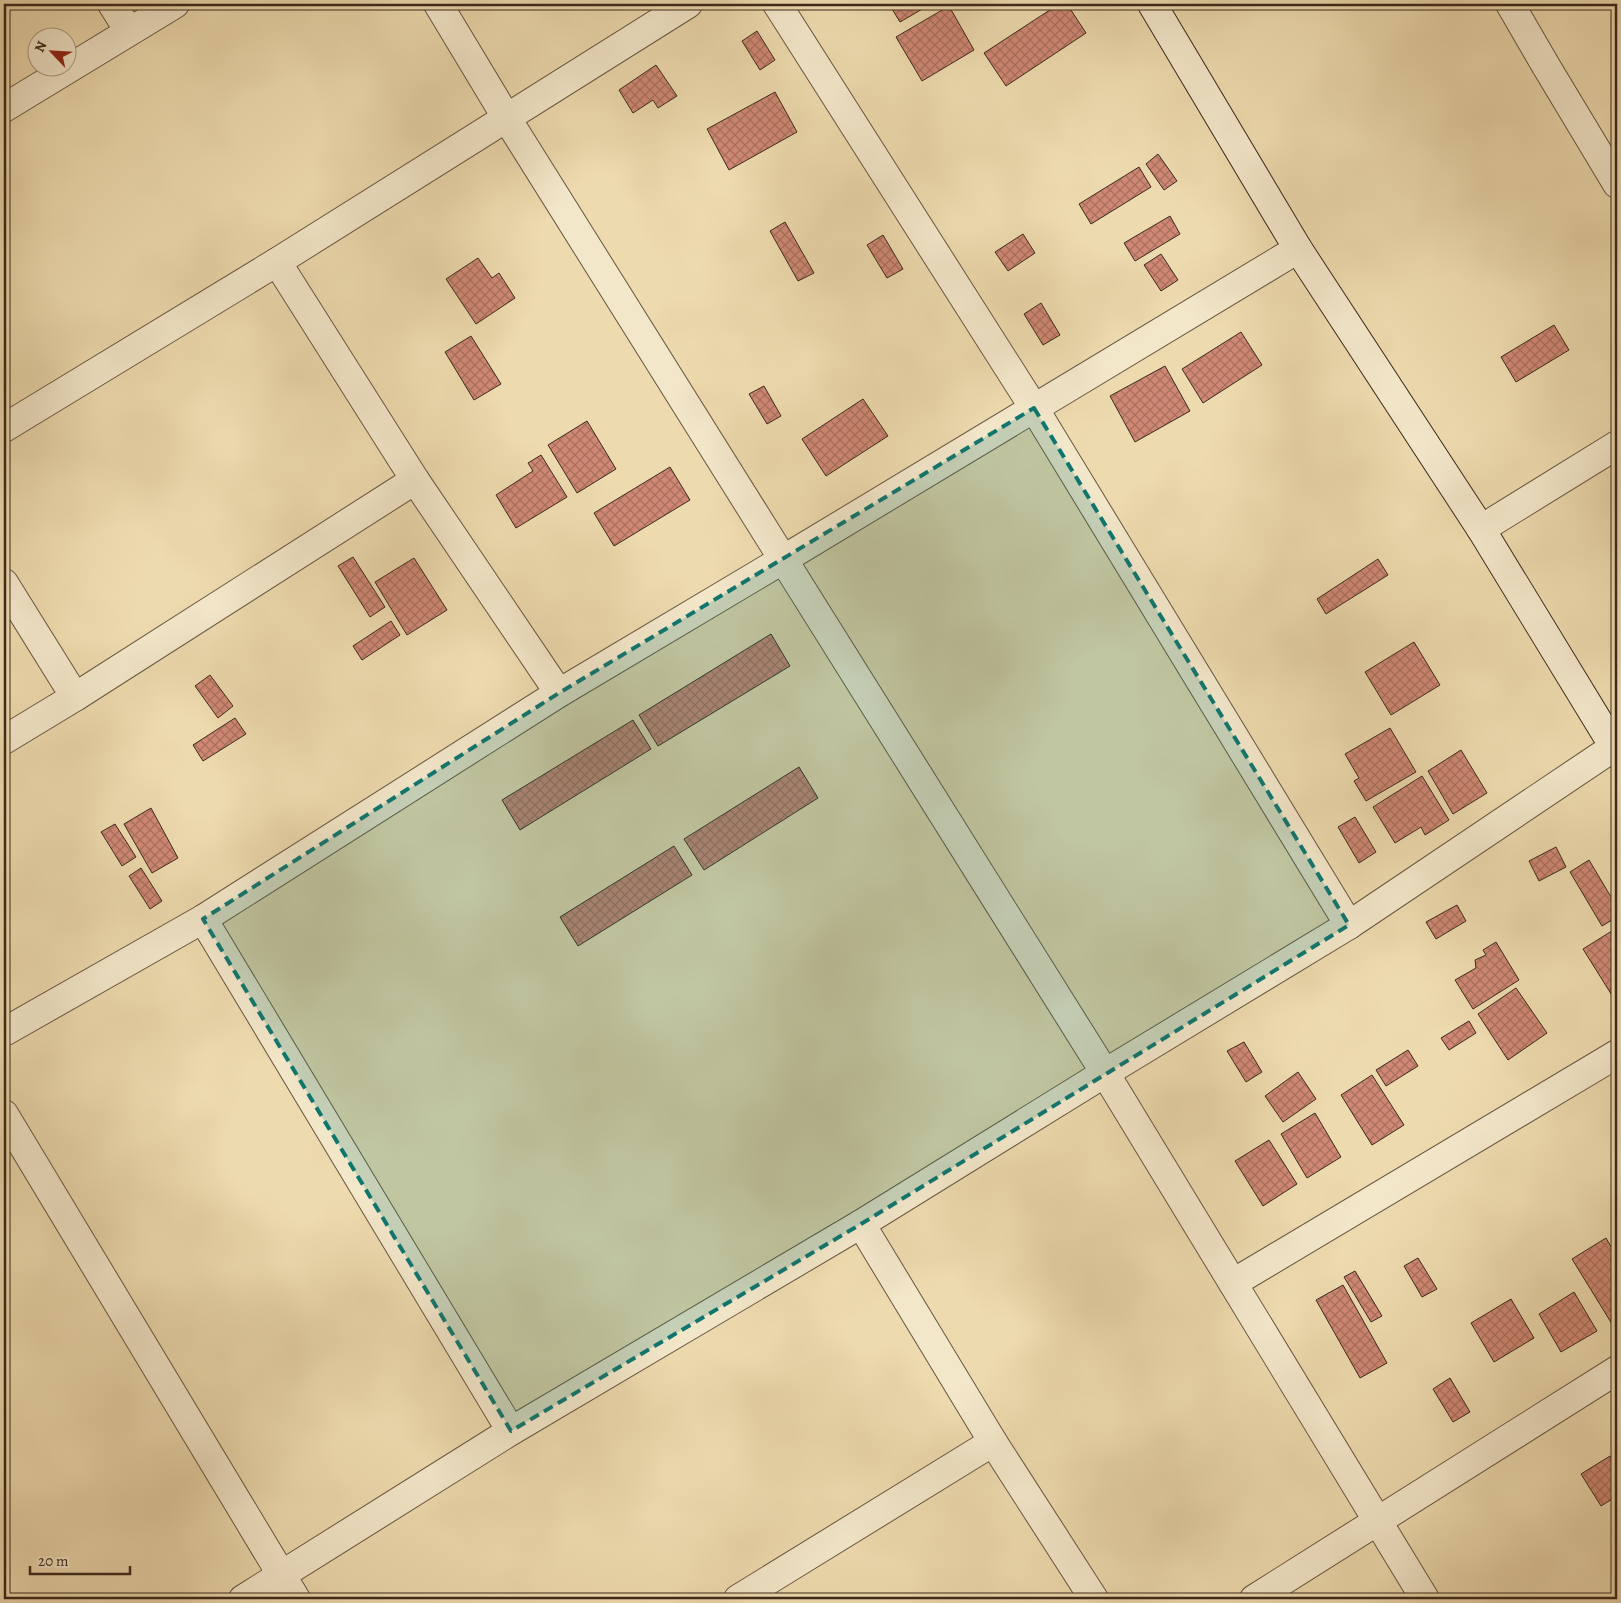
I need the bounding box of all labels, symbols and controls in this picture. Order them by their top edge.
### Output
north arrow [28,28,78,78]
text: N [30,38,51,55]
scale bar [30,1543,130,1575]
text: 20 m [38,1551,69,1571]

